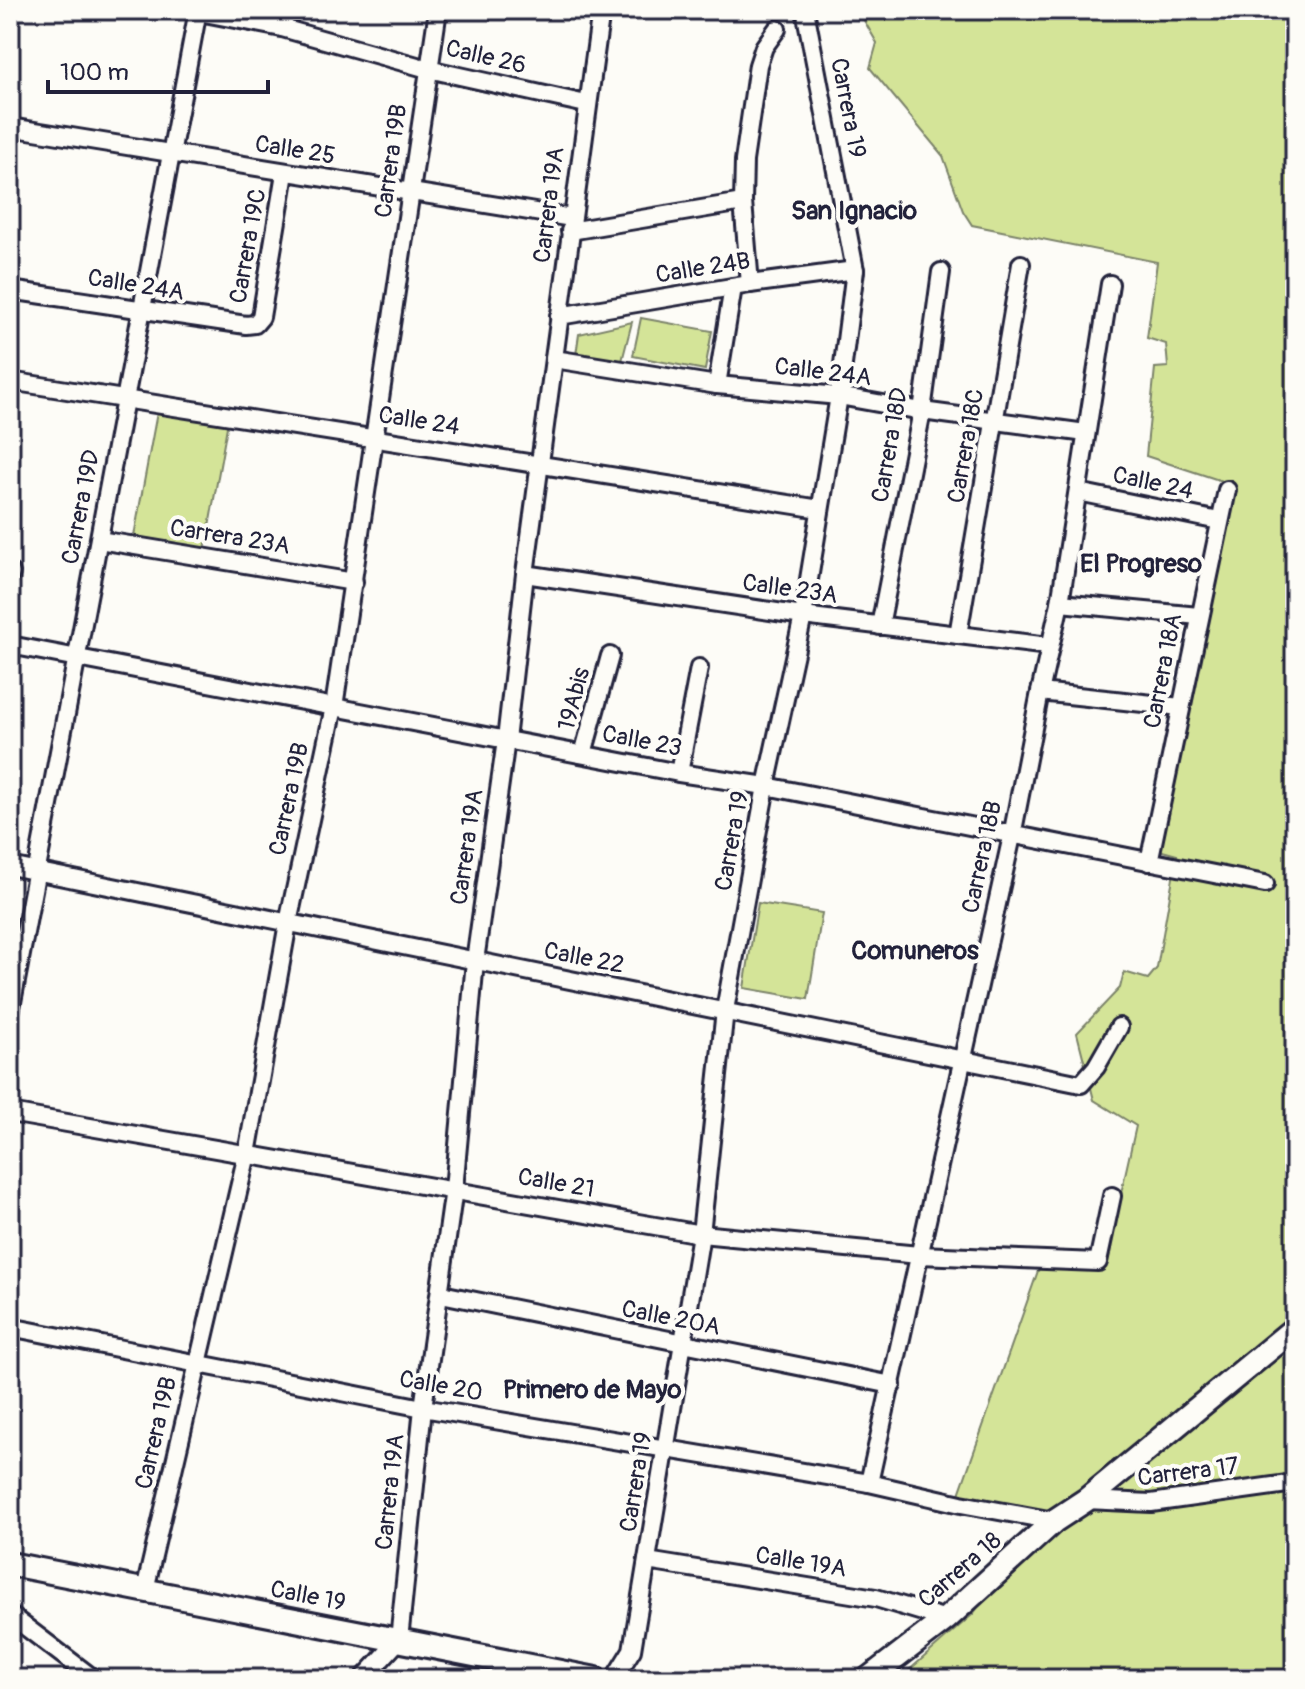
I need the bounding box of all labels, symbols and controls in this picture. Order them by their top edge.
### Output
street label: Calle 26 [443,34,529,80]
scale bar [48,44,268,94]
street label: Carrera 19 [824,56,872,160]
text: 100 m [60,58,129,87]
street label: Carrera 19B [369,102,413,220]
street label: Calle 25 [253,129,337,171]
street label: Carrera 19A [527,145,571,265]
street label: Carrera 19C [224,186,272,306]
district label: San Ignacio [791,195,917,227]
street label: Calle 24B [654,246,752,290]
street label: Calle 24A [86,263,186,307]
street label: Calle 24A [773,352,873,392]
street label: Carrera 18D [866,385,914,505]
street label: Carrera 18C [942,387,990,505]
street label: Calle 24 [376,400,462,442]
street label: Carrera 19D [56,447,106,567]
street label: Calle 24 [1110,460,1196,506]
street label: Carrera 23A [168,513,292,561]
district label: El Progreso [1080,548,1202,580]
street label: Calle 23A [740,568,840,610]
street label: Carrera 18A [1138,611,1188,731]
street label: 19Abis [552,664,596,734]
street label: Calle 23 [600,719,684,763]
street label: Carrera 19B [263,740,315,858]
street label: Carrera 19A [445,787,489,907]
street label: Carrera 19 [709,789,755,893]
street label: Carrera 18B [956,798,1008,916]
district label: Comuneros [851,935,979,967]
street label: Calle 22 [541,936,627,980]
street label: Calle 21 [515,1162,597,1204]
street label: Calle 20A [619,1294,723,1342]
street label: Calle 20 [397,1364,485,1408]
street label: Carrera 19B [129,1374,183,1492]
district label: Primero de Mayo [503,1374,681,1406]
street label: Carrera 19 [614,1430,658,1534]
street label: Carrera 19A [369,1432,411,1552]
street label: Carrera 17 [1136,1451,1240,1493]
street label: Carrera 18 [912,1526,1008,1614]
street label: Calle 19A [753,1541,849,1583]
street label: Calle 19 [268,1574,348,1618]

